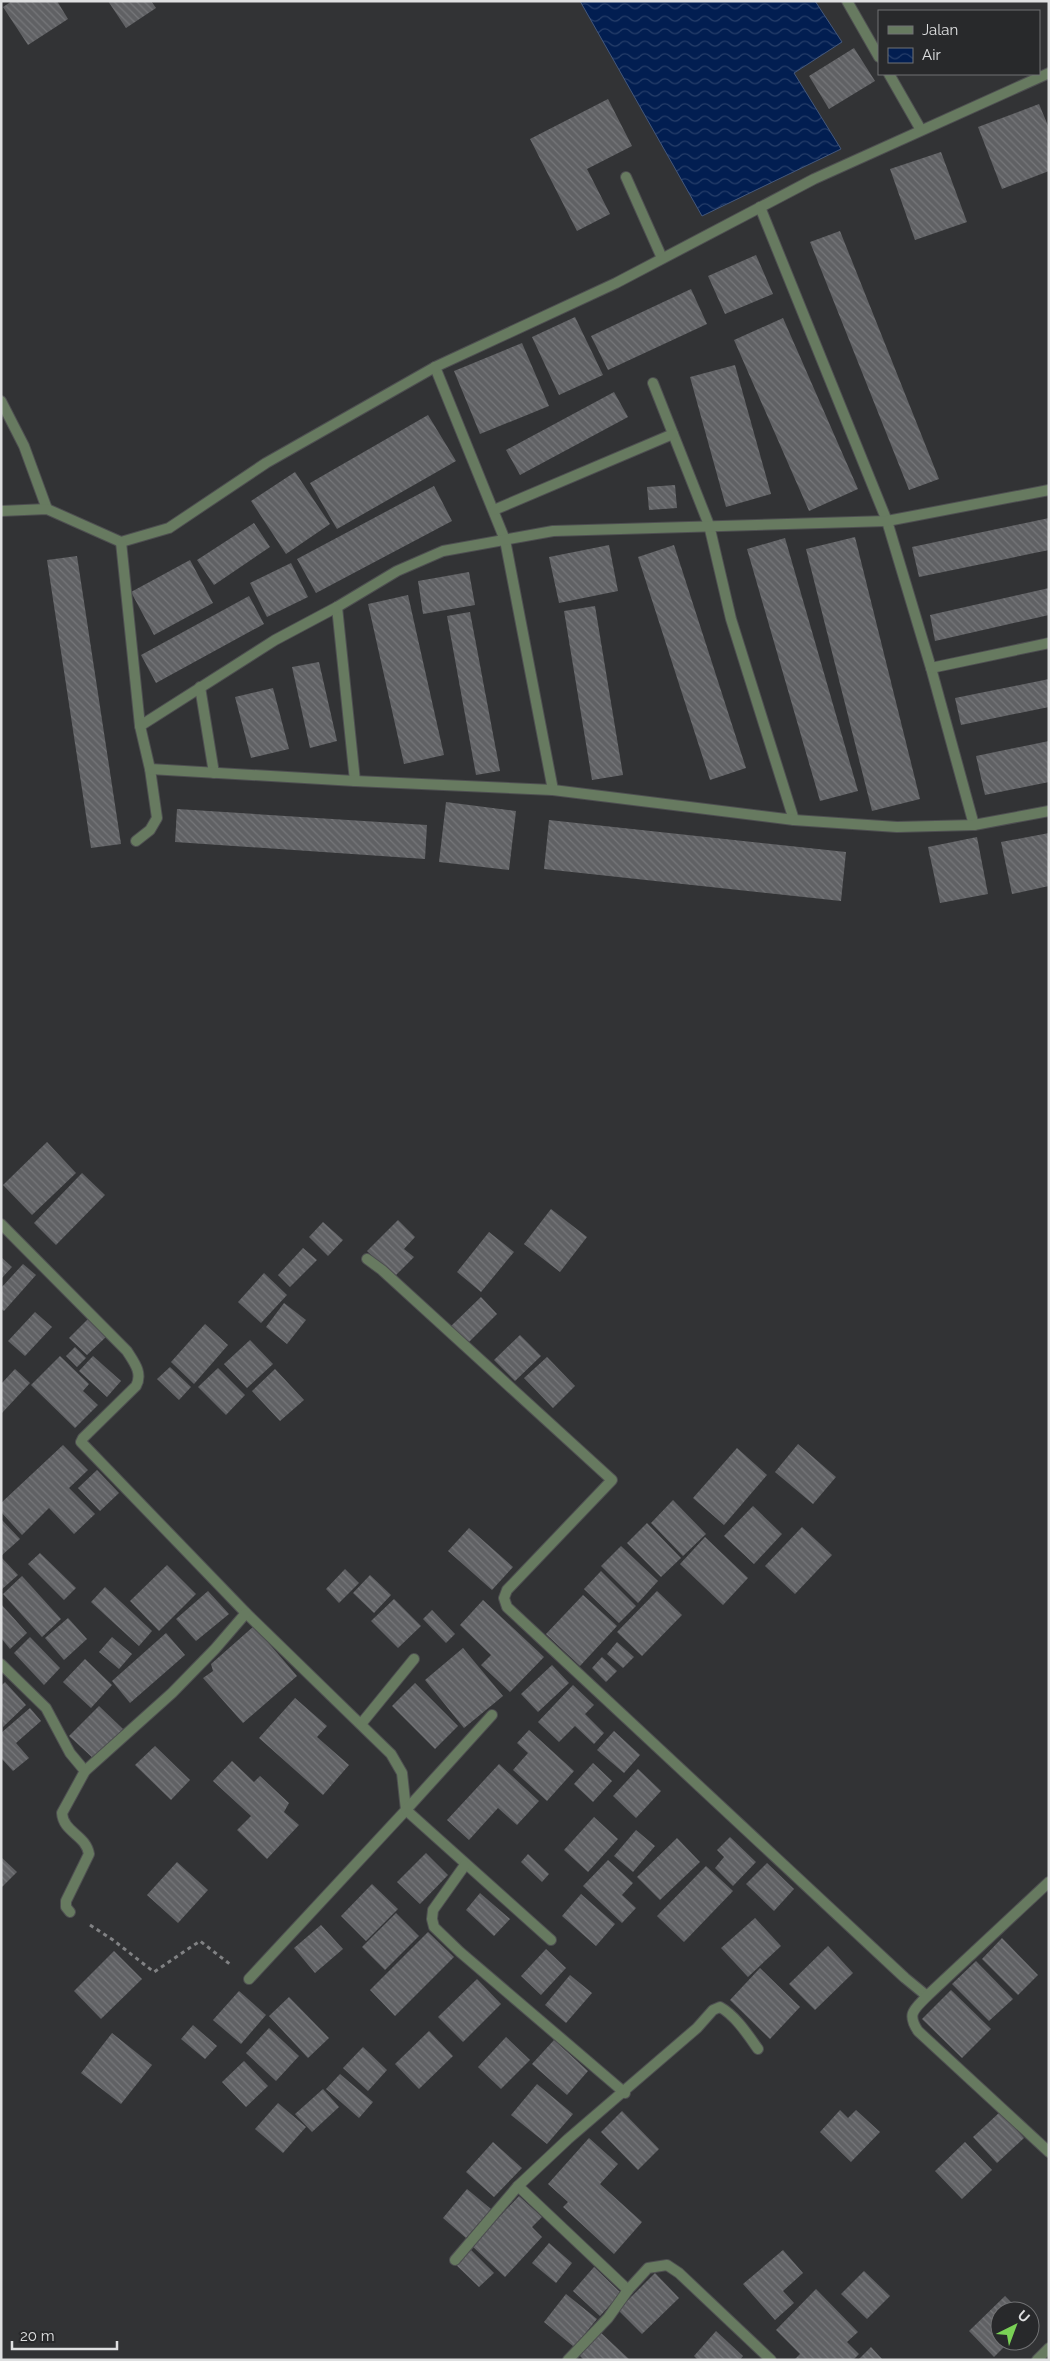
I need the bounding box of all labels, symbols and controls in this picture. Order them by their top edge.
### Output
legend [878,10,1040,75]
text: Jalan [922,21,958,39]
text: Air [922,46,941,64]
north arrow [990,2301,1040,2351]
text: U [1014,2307,1033,2326]
scale bar [12,2318,118,2350]
text: 20 m [20,2327,55,2345]

